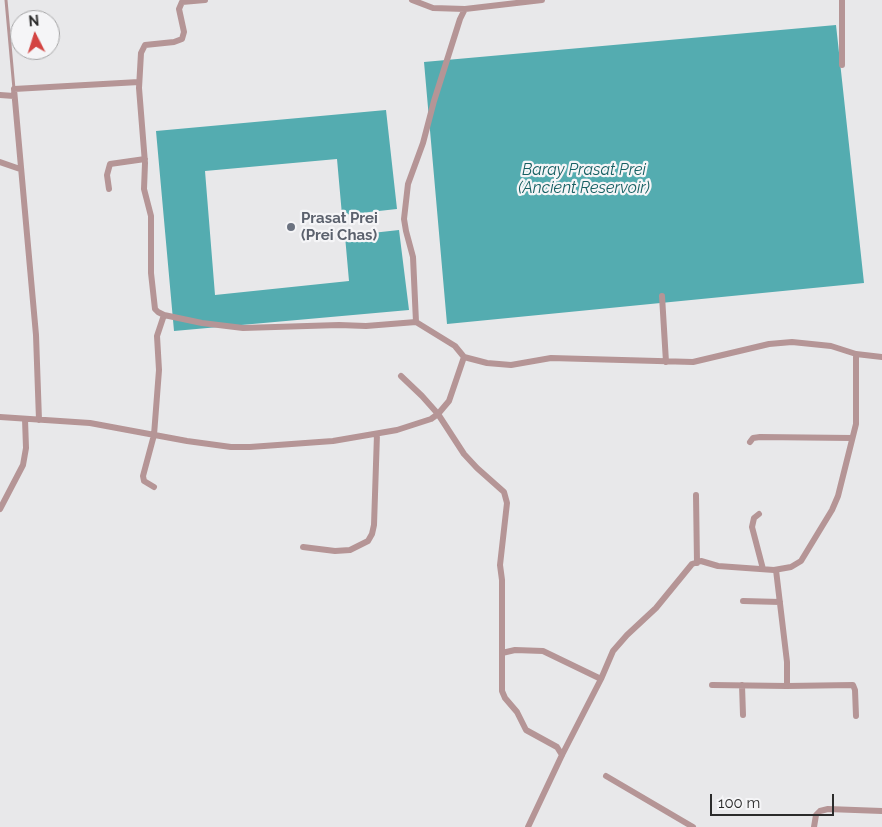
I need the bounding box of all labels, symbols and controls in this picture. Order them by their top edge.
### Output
north arrow [10,10,60,60]
text: N [28,13,40,29]
water label: Baray Prasat Prei (Ancient Reservoir) [518,160,650,198]
place label: Prasat Prei (Prei Chas) [301,209,378,244]
marker: Prasat Prei (Prei Chas) [285,221,297,233]
scale bar [712,784,836,816]
text: 100 m [718,794,760,812]

